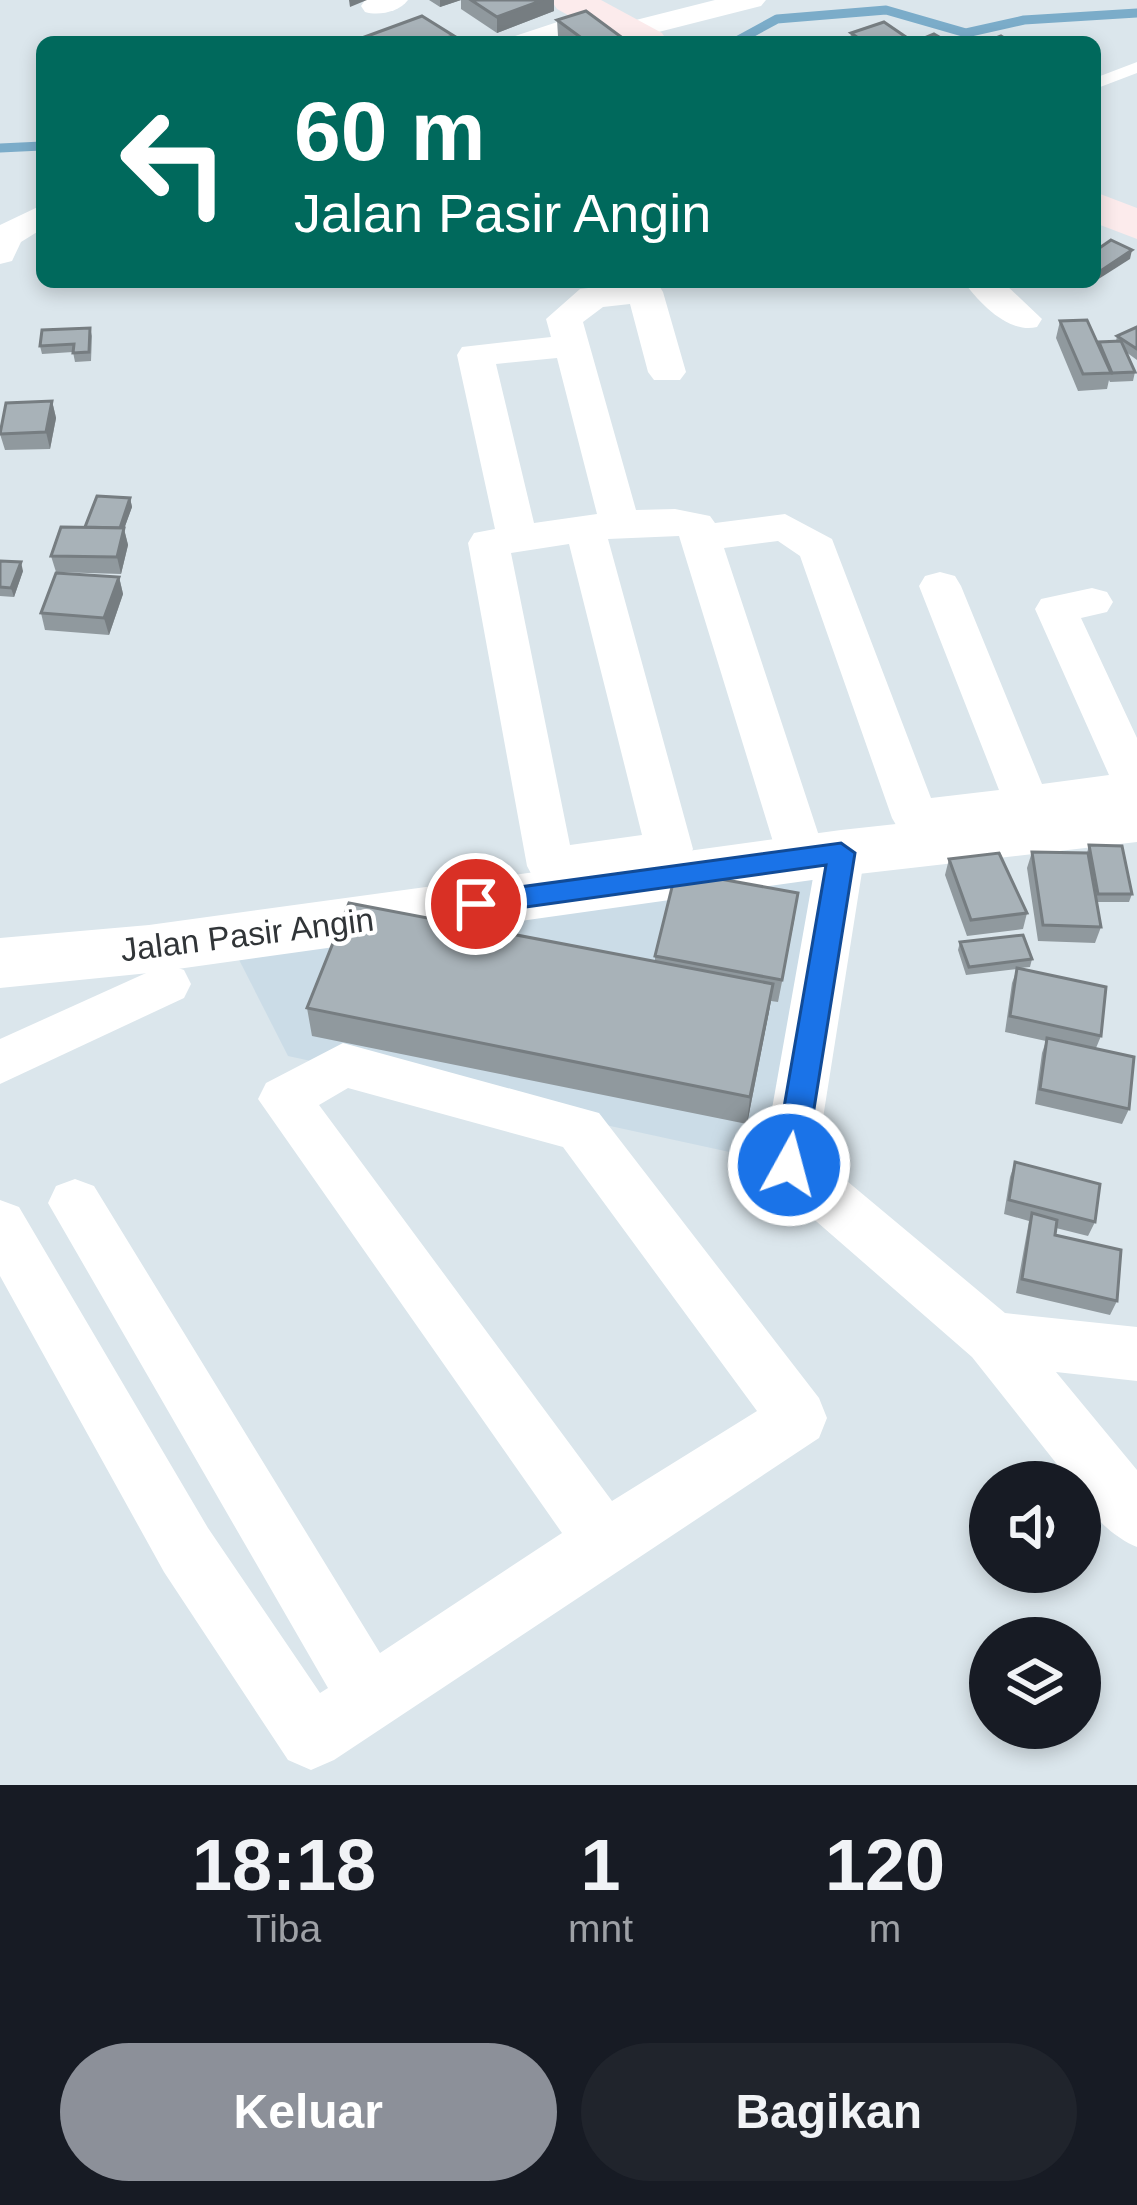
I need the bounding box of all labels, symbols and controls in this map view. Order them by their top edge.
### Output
icon: left [96,84,252,240]
text: 60 m [294,84,485,178]
text: Jalan Pasir Angin [294,183,711,243]
pin [425,853,527,955]
icon: arrive [443,871,509,937]
street label: Jalan Pasir Angin [118,901,376,968]
position arrow [726,1102,852,1228]
map controls [969,1461,1101,1749]
button: sound [969,1461,1101,1593]
button: layers [969,1617,1101,1749]
text: 18:18 [192,1825,376,1905]
text: 1 [580,1825,621,1905]
text: 120 [825,1825,945,1905]
text: Tiba [247,1907,321,1950]
text: mnt [568,1907,633,1950]
text: m [869,1907,901,1950]
button: Keluar [60,2043,557,2181]
button: Bagikan [581,2043,1077,2181]

